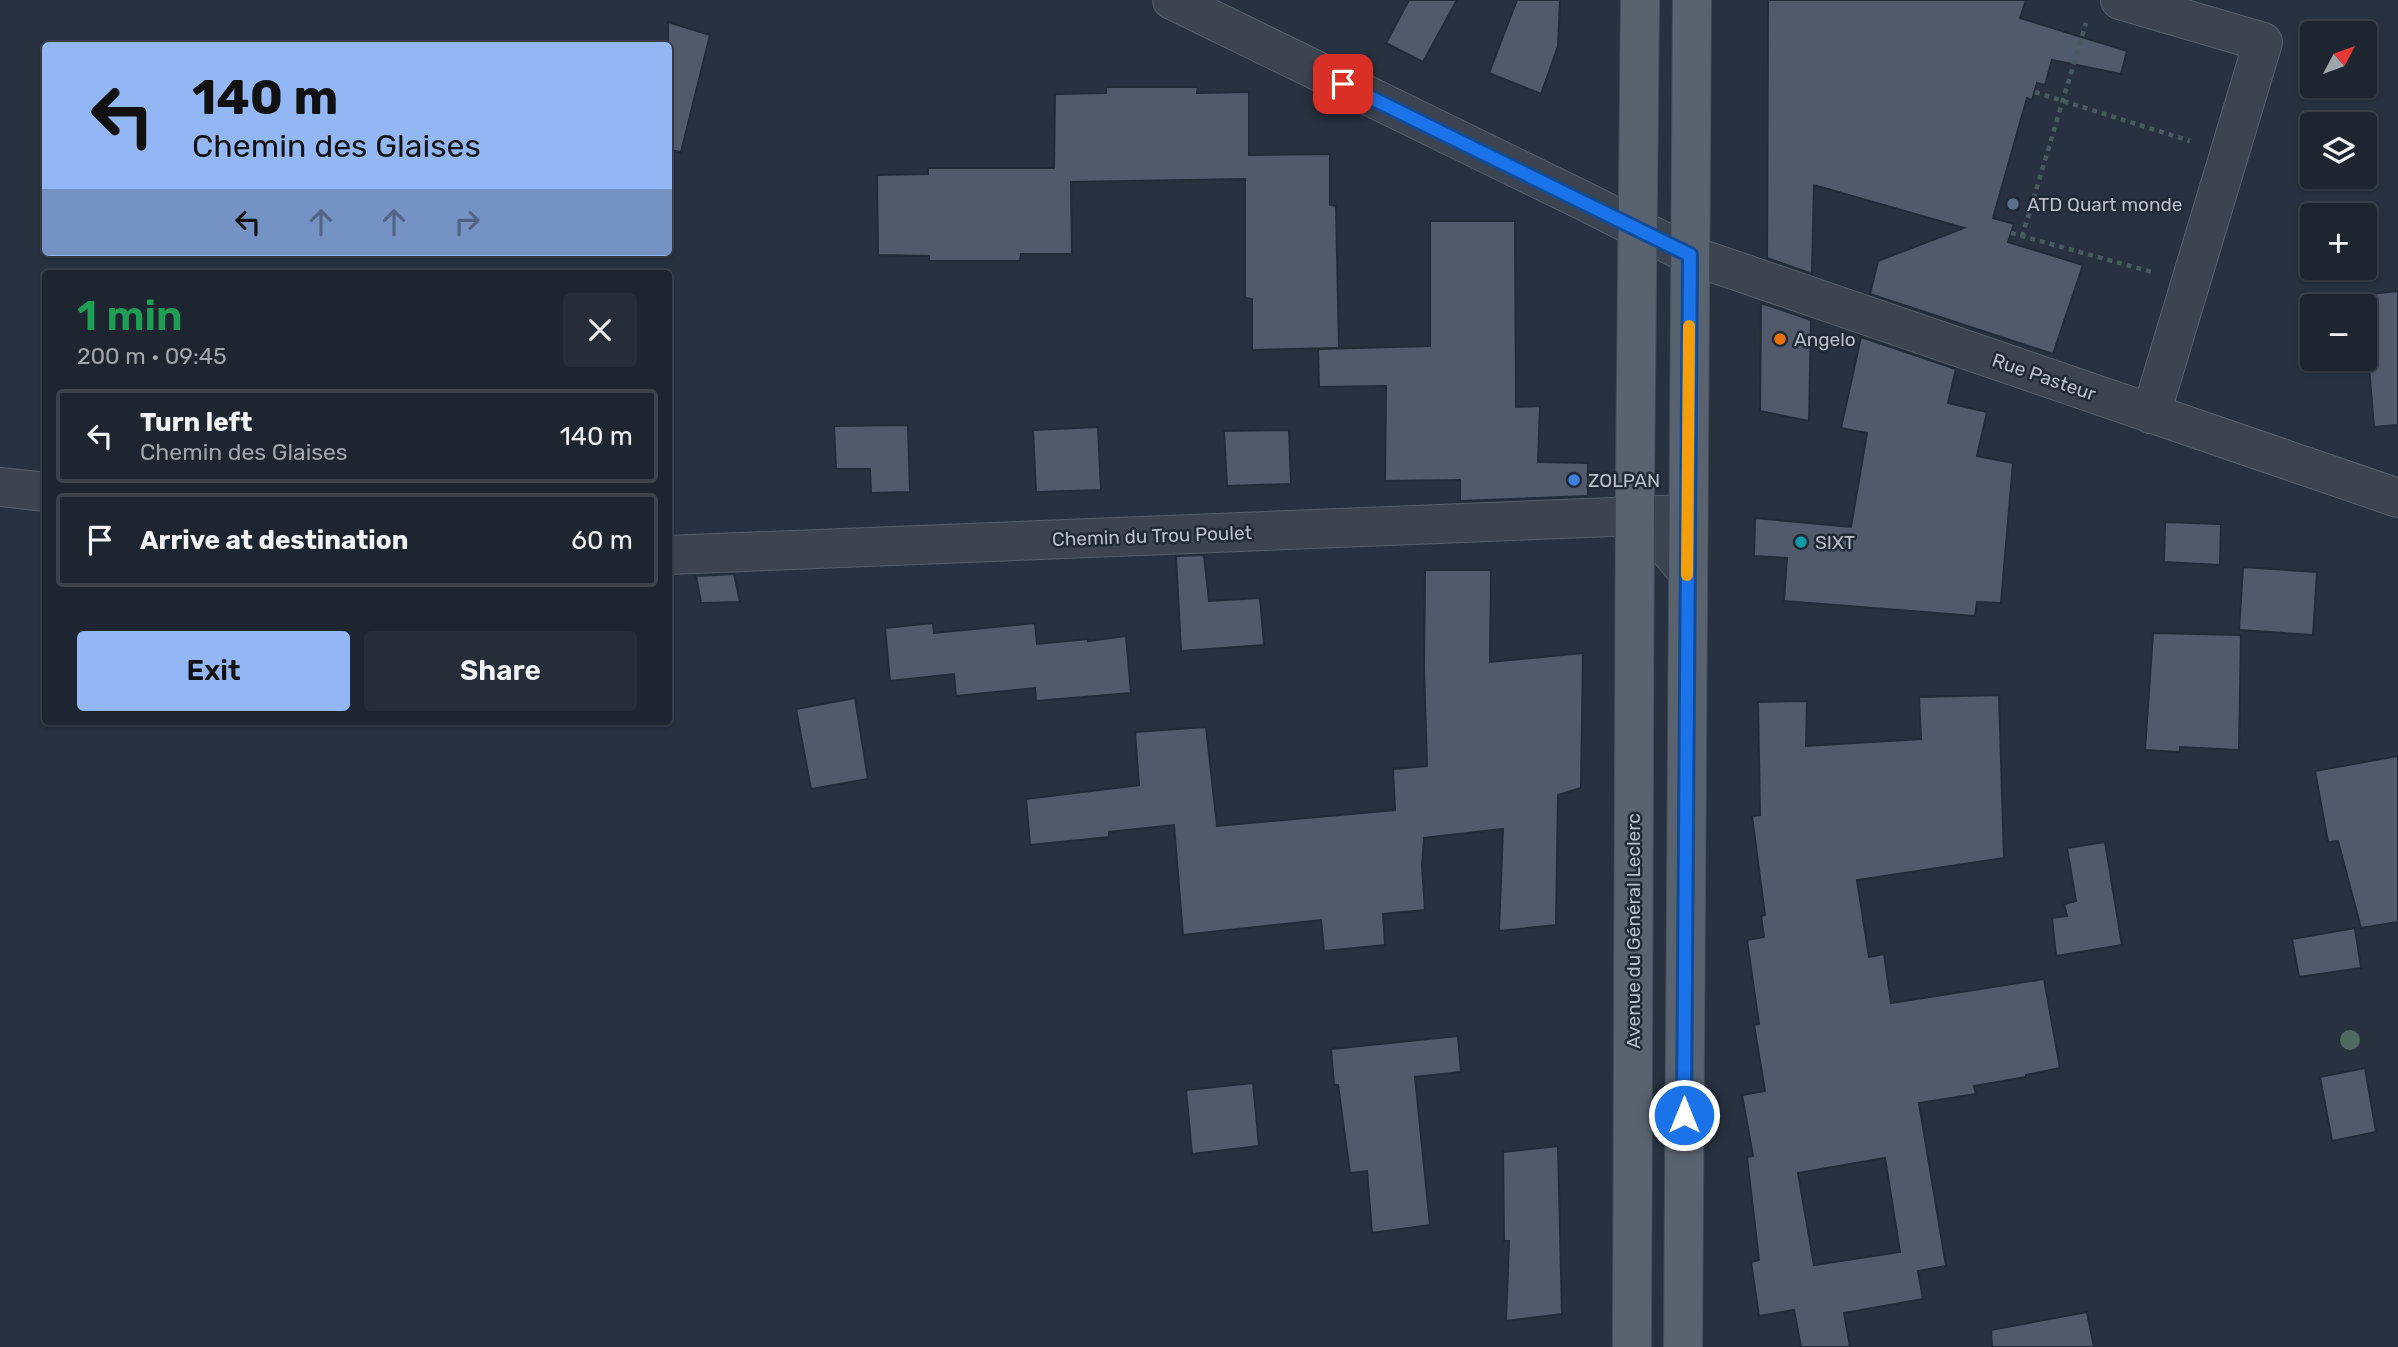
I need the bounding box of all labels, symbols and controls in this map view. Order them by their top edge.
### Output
north arrow [2300,21,2376,98]
map controls [2300,21,2377,371]
pin [1313,54,1373,114]
icon: arrive [1324,65,1362,103]
text: 140 m [192,68,338,126]
icon: left [77,70,168,161]
button: layers [2300,112,2377,189]
text: Chemin des Glaises [192,127,481,165]
place label: ATD Quart monde [2027,193,2182,216]
marker: ATD Quart monde [2005,196,2021,212]
icon: left [229,203,267,241]
icon: ahead [302,203,340,241]
icon: ahead [375,203,413,241]
icon: right [448,203,486,241]
button: + [2300,203,2377,280]
text: 1 min [77,291,183,341]
button: close [563,293,637,367]
button: − [2300,294,2377,371]
place label: Angelo [1794,328,1856,351]
marker: Angelo [1772,331,1788,347]
text: 200 m · 09:45 [77,342,227,370]
street label: Rue Pasteur [1989,349,2100,406]
text: Turn left [140,407,252,438]
icon: left [81,417,119,455]
text: 140 m [560,421,633,452]
text: Chemin des Glaises [140,438,348,466]
place label: ZOLPAN [1588,469,1660,492]
marker: ZOLPAN [1566,472,1582,488]
icon: arrive [81,521,119,559]
street label: Chemin du Trou Poulet [1052,521,1253,551]
text: Arrive at destination [140,525,408,556]
text: 60 m [571,525,633,556]
place label: SIXT [1815,531,1855,554]
marker: SIXT [1793,534,1809,550]
button: Exit [77,631,350,711]
button: Share [364,631,637,711]
street label: Avenue du Général Leclerc [1622,813,1645,1049]
position arrow [1647,1078,1721,1152]

